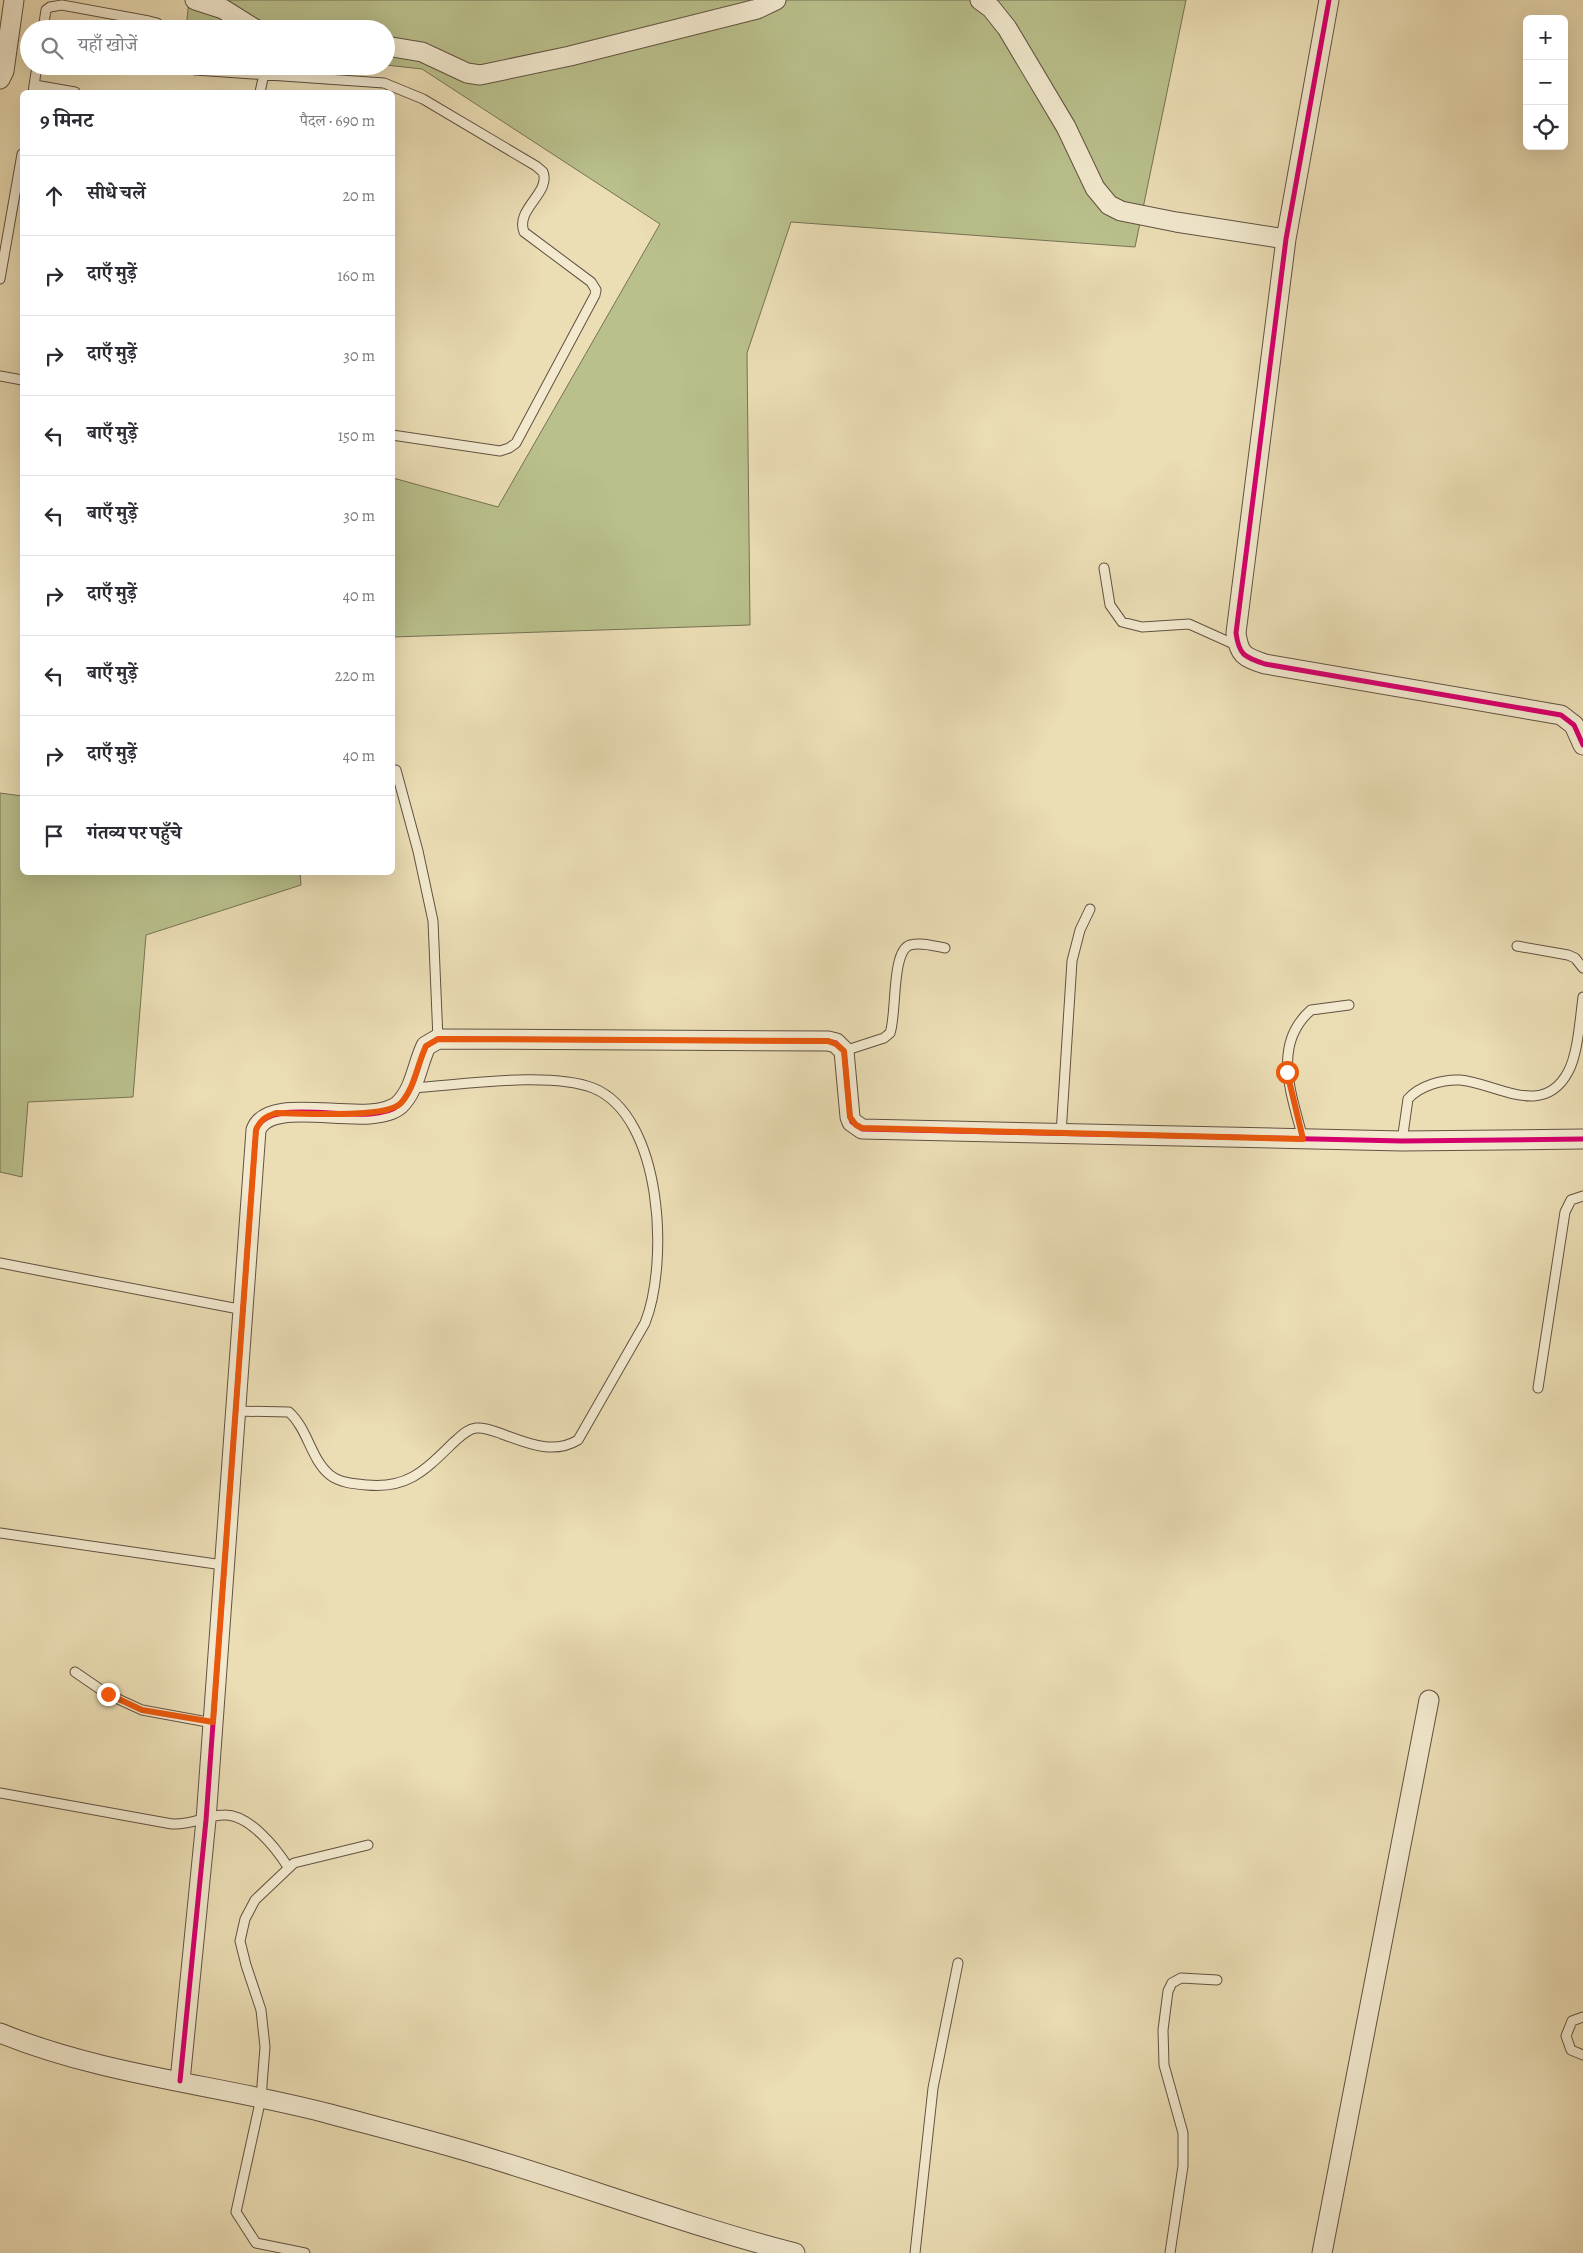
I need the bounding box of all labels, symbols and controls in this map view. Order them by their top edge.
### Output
map controls [1523,15,1568,150]
button: + [1523,15,1568,60]
search box [20,20,395,75]
text: यहाँ खोजें [78,32,137,58]
icon: search [38,34,66,62]
button: − [1523,60,1568,105]
button: locate [1523,105,1568,150]
text: 9 मिनट [40,106,93,134]
text: पैदल · 690 m [300,110,375,132]
text: सीधे चलें [87,180,145,206]
icon: ahead [40,182,68,210]
text: 20 m [342,185,375,207]
text: दाएँ मुड़ें [87,260,137,286]
icon: right [40,262,68,290]
text: 160 m [337,265,375,287]
text: दाएँ मुड़ें [87,340,137,366]
icon: right [40,342,68,370]
text: 30 m [343,345,375,367]
text: बाएँ मुड़ें [87,420,137,446]
icon: left [40,422,68,450]
text: 150 m [338,425,375,447]
text: बाएँ मुड़ें [87,500,137,526]
icon: left [40,502,68,530]
text: 30 m [343,505,375,527]
text: दाएँ मुड़ें [87,580,137,606]
icon: right [40,582,68,610]
text: 40 m [343,585,375,607]
text: बाएँ मुड़ें [87,660,137,686]
icon: left [40,662,68,690]
text: 220 m [335,665,375,687]
text: दाएँ मुड़ें [87,740,137,766]
icon: right [40,742,68,770]
text: 40 m [343,745,375,767]
text: गंतव्य पर पहुँचे [87,820,182,846]
icon: arrive [40,822,68,850]
route start [1276,1061,1299,1084]
route end [97,1683,120,1706]

